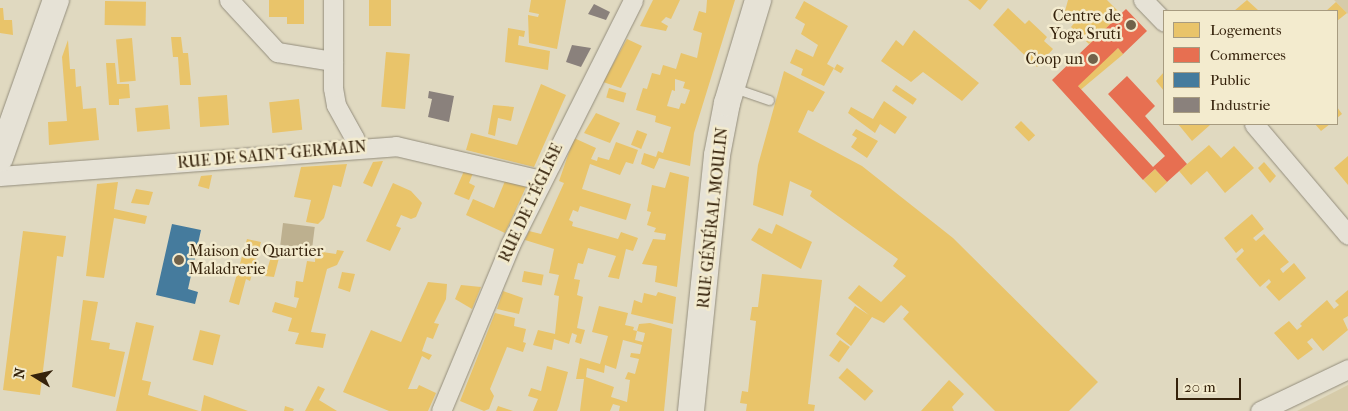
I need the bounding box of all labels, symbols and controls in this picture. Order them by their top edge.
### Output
place label: Centre de Yoga Sruti [1050,6,1121,44]
legend [1163,10,1338,125]
marker: Centre de Yoga Sruti [1125,19,1137,31]
text: Logements [1210,21,1281,39]
text: Commerces [1210,46,1286,64]
place label: Coop un [1026,49,1083,69]
marker: Coop un [1087,53,1099,65]
text: Public [1210,71,1250,89]
text: Industrie [1210,96,1270,114]
street label: RUE GÉNÉRAL MOULIN [694,126,732,310]
street label: RUE DE SAINT-GERMAIN [177,137,367,173]
street label: RUE DE L'ÉGLISE [495,141,567,265]
place label: Maison de Quartier Maladrerie [189,241,323,279]
marker: Maison de Quartier Maladrerie [173,254,185,266]
north arrow [10,351,60,401]
text: N [10,367,29,380]
scale bar [1178,368,1243,400]
text: 20 m [1184,378,1216,396]

